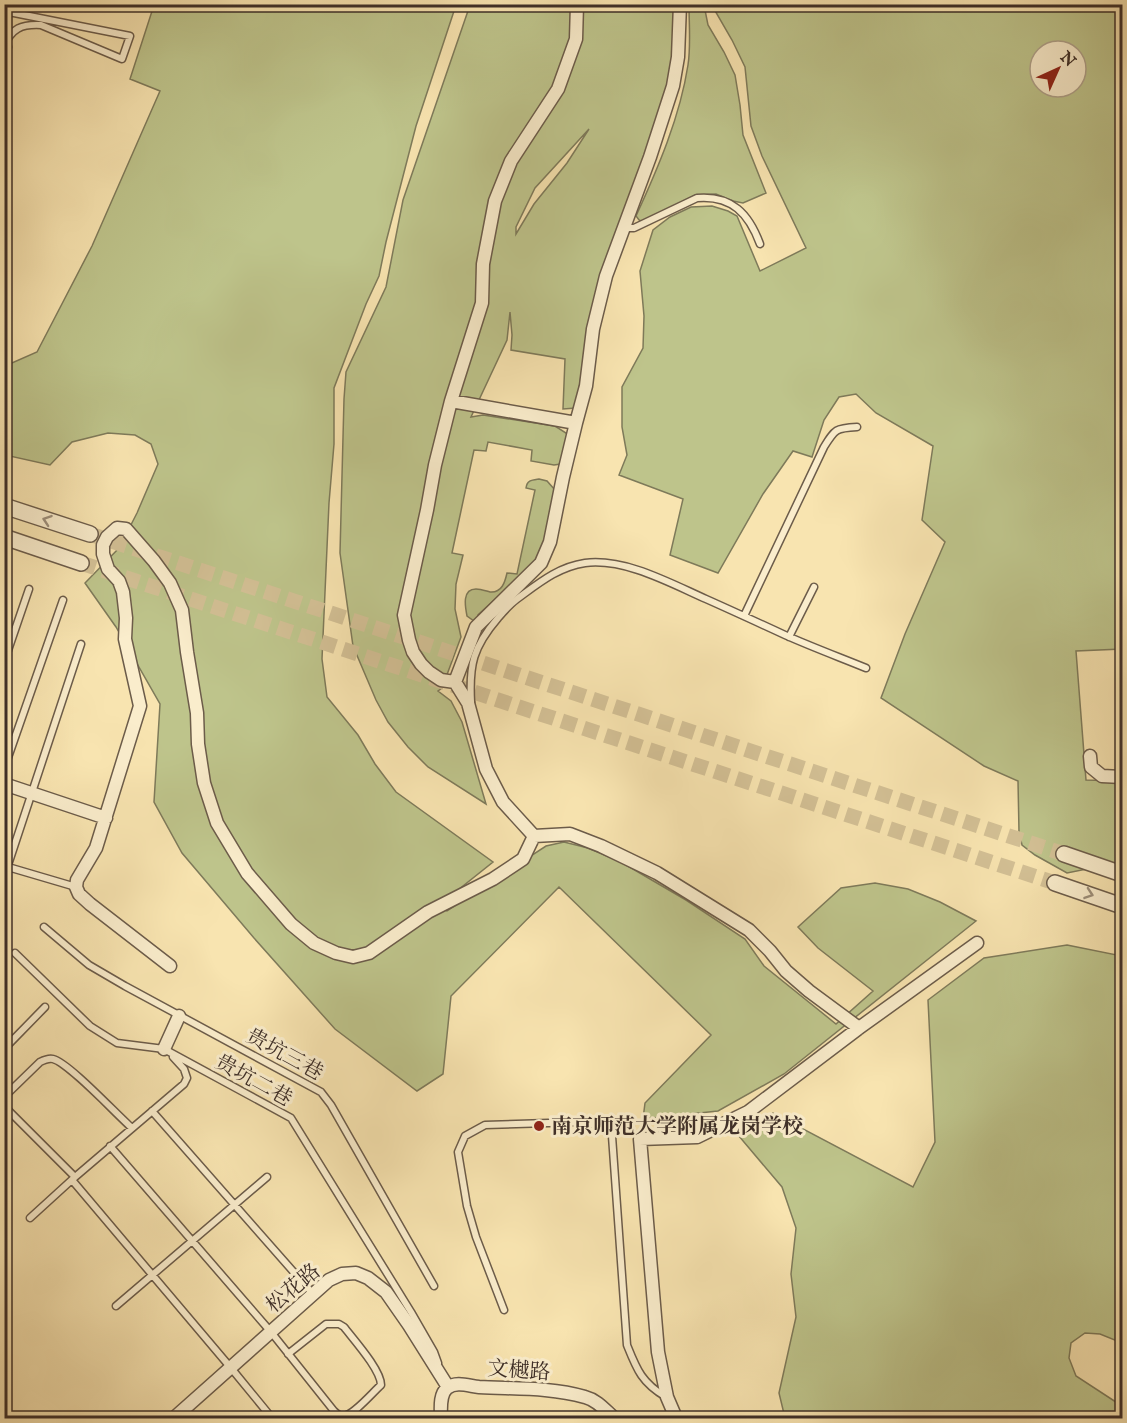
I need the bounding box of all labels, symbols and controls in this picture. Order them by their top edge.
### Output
north arrow [1028,39,1088,99]
text: N [1055,47,1079,72]
one-way arrow [42,515,53,527]
one-way arrow [1083,887,1093,900]
street label: 贵坑三巷 [241,1023,328,1087]
street label: 贵坑二巷 [210,1049,297,1113]
place label: 南京师范大学附属龙岗学校 [551,1114,803,1141]
marker: 南京师范大学附属龙岗学校 [532,1119,546,1133]
street label: 松花路 [261,1259,327,1320]
street label: 文樾路 [487,1356,551,1387]

